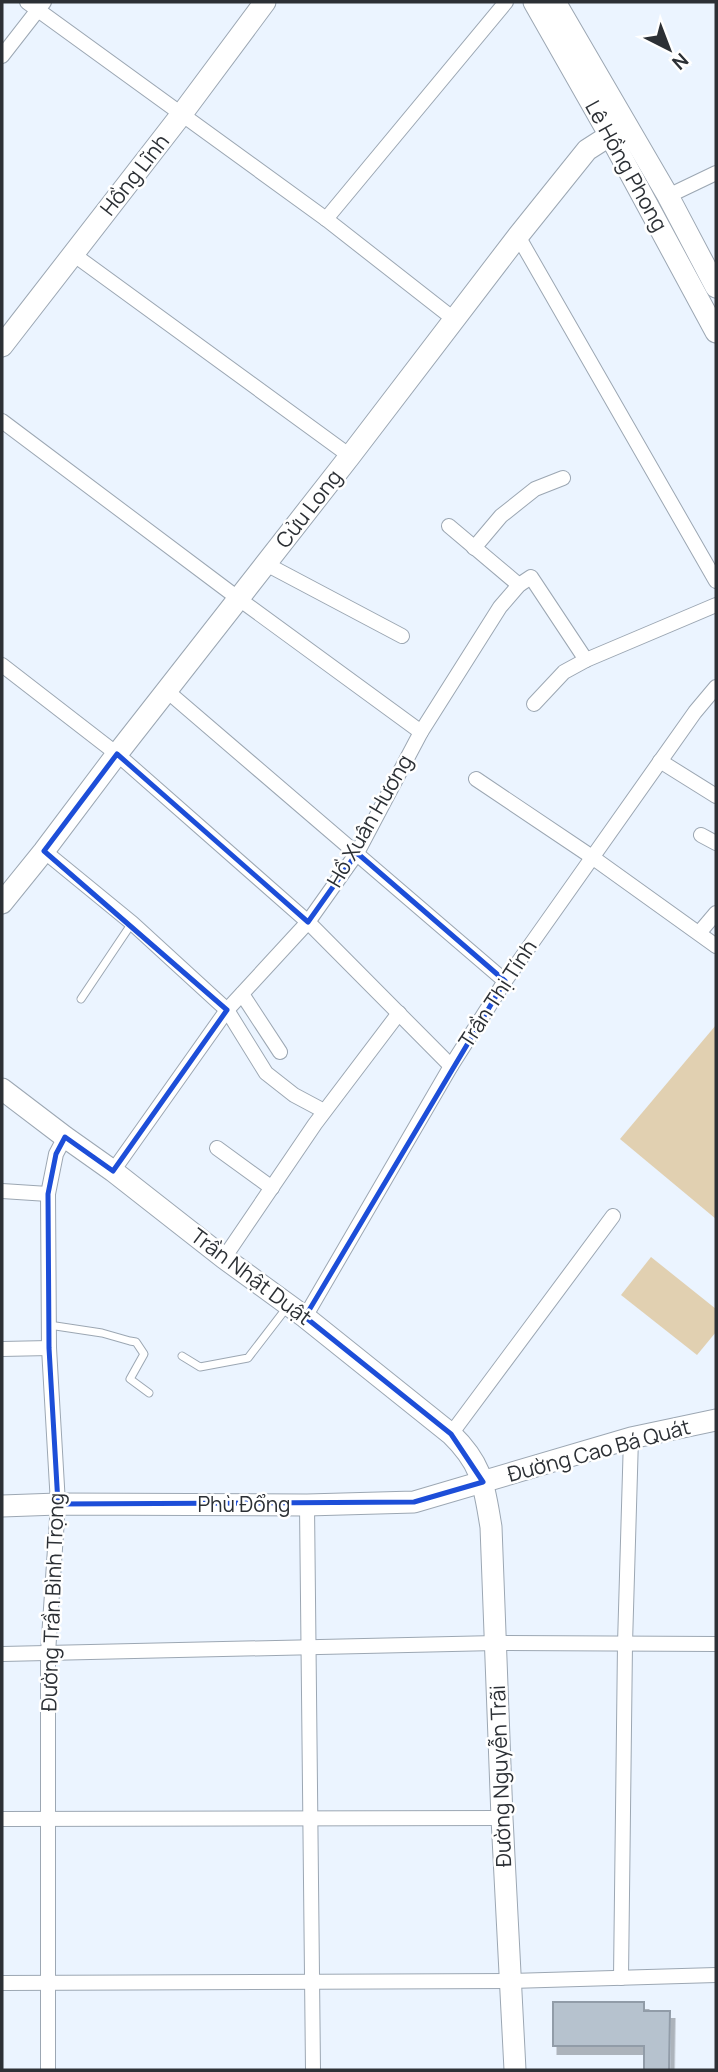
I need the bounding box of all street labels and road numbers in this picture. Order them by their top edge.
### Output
street label: Lê Hồng Phong [579,95,674,236]
street label: Hồng Lĩnh [93,128,175,221]
street label: Cửu Long [269,463,348,553]
street label: Hồ Xuân Hương [320,749,418,892]
street label: Trần Thị Tính [452,934,543,1053]
street label: Trần Nhật Duật [185,1221,318,1331]
street label: Đường Cao Bá Quát [504,1412,693,1488]
street label: Phù Đổng [197,1490,291,1518]
street label: Đường Trần Bình Trọng [34,1492,70,1712]
street label: Đường Nguyễn Trãi [483,1685,517,1868]

